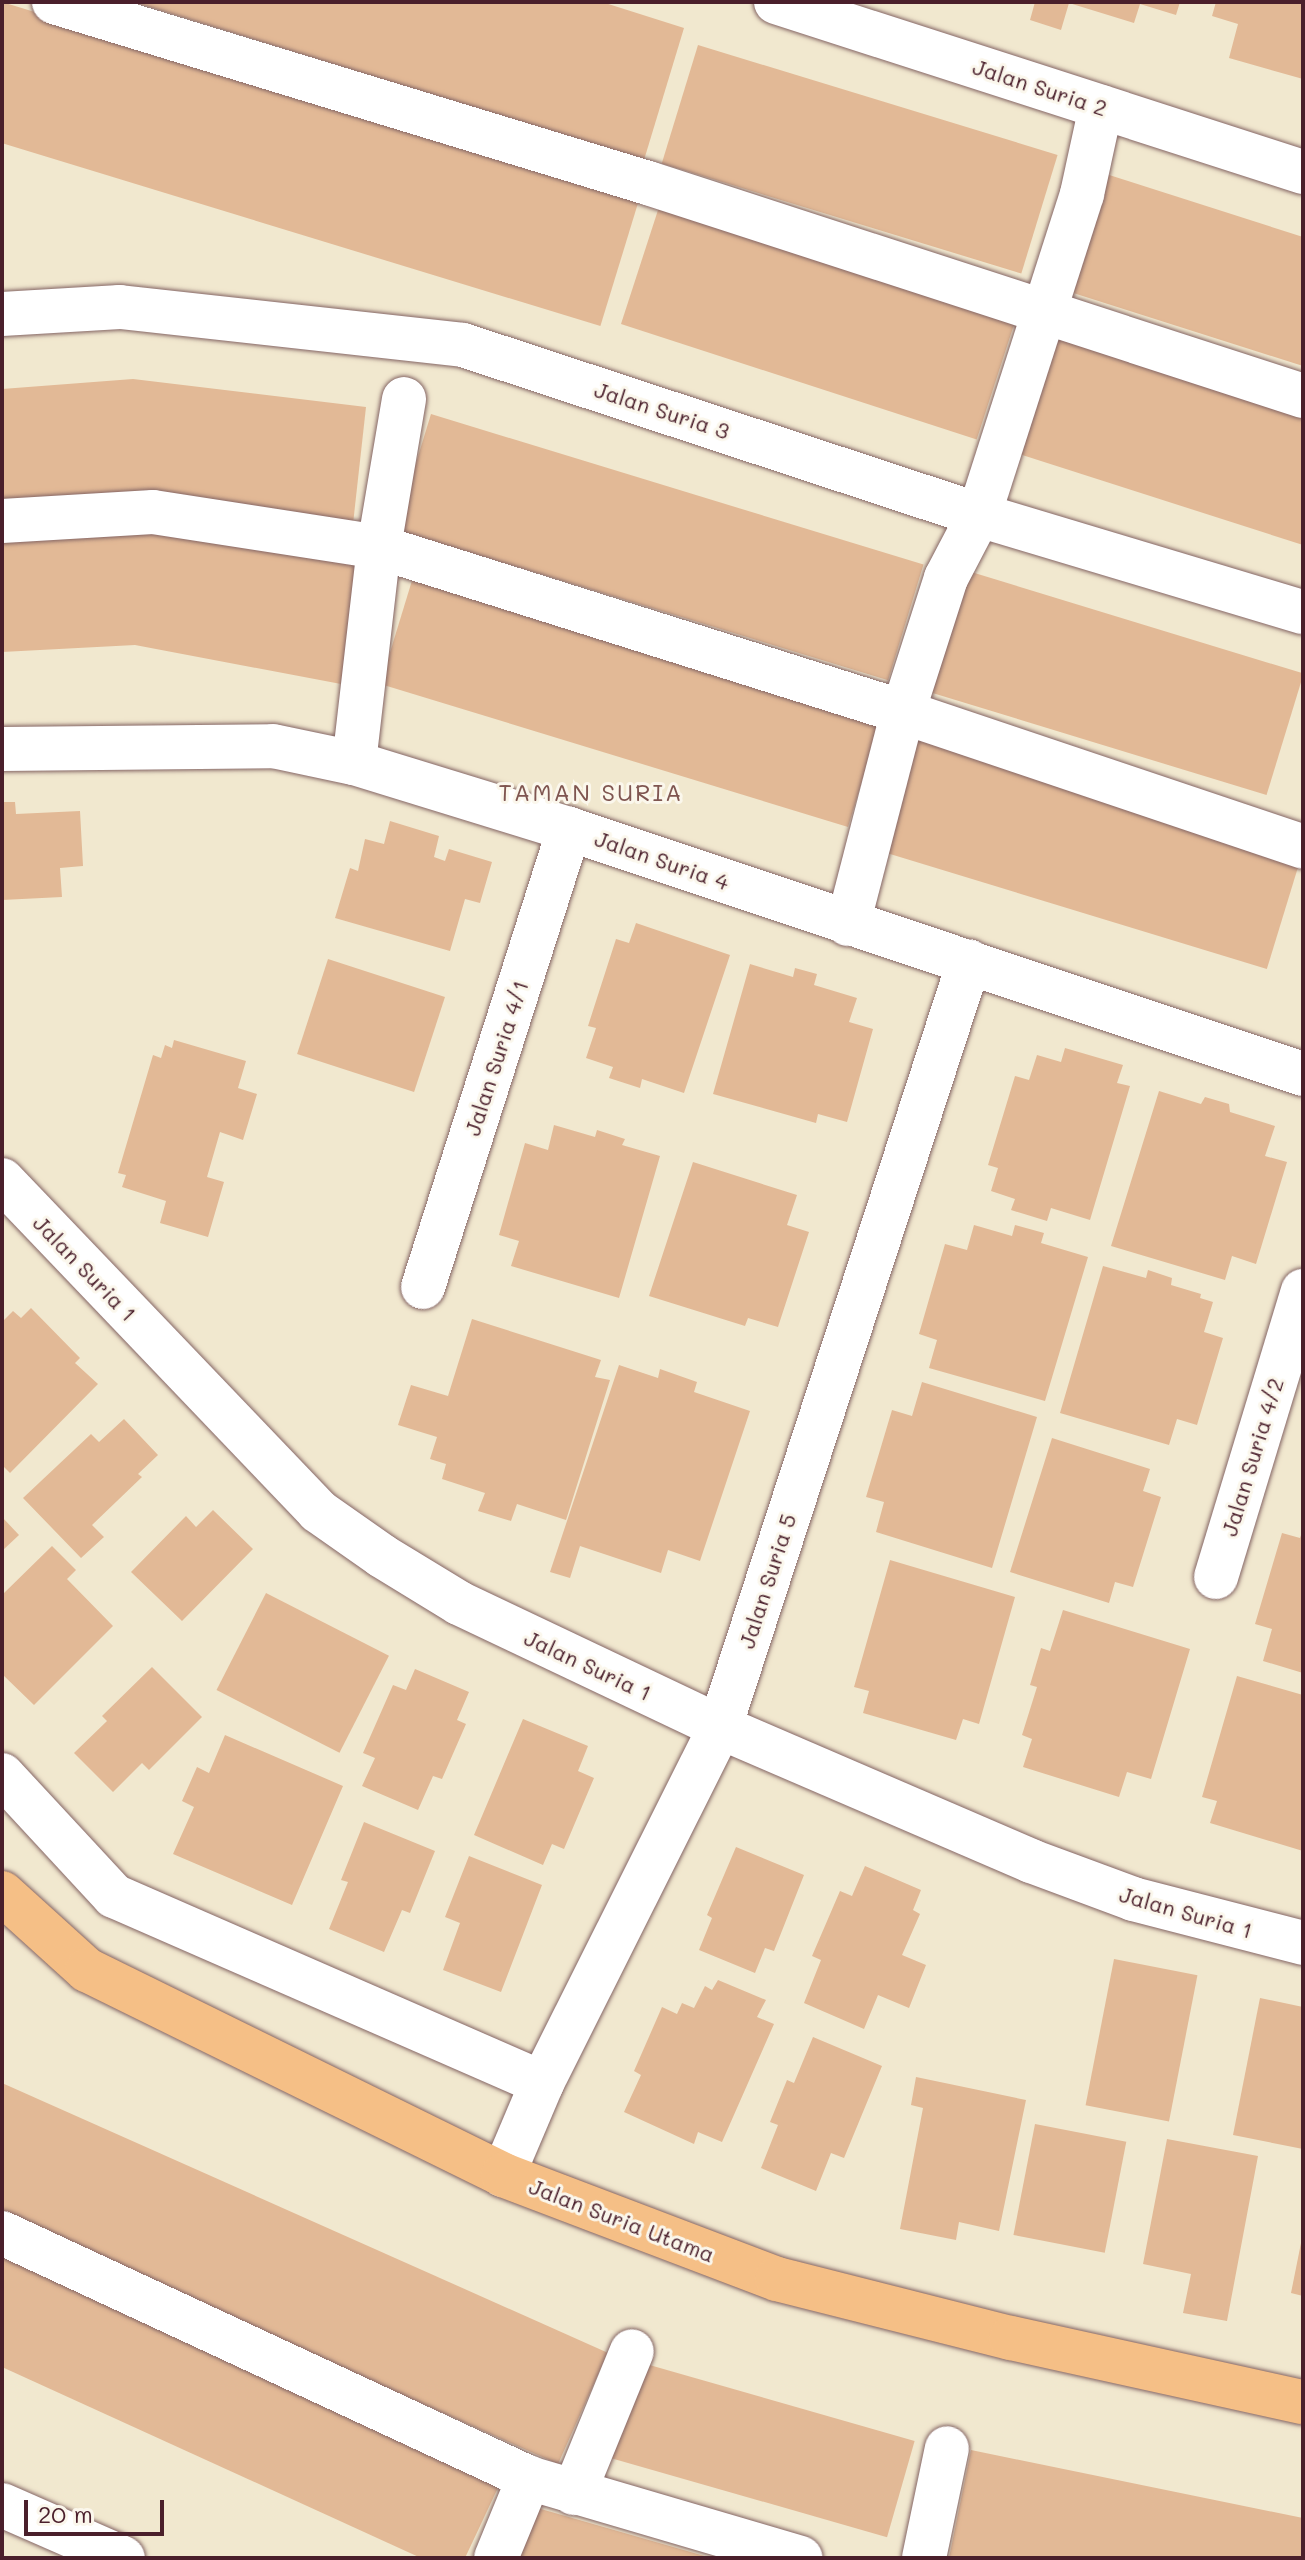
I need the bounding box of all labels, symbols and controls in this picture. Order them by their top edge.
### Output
street label: Jalan Suria 2 [970,53,1110,121]
street label: Jalan Suria 3 [591,376,733,444]
district label: TAMAN SURIA [498,778,684,806]
street label: Jalan Suria 4 [591,825,733,895]
street label: Jalan Suria 4/1 [458,977,534,1139]
street label: Jalan Suria 1 [28,1210,142,1326]
street label: Jalan Suria 4/2 [1215,1375,1289,1539]
street label: Jalan Suria 5 [733,1510,801,1652]
street label: Jalan Suria 1 [520,1624,656,1706]
street label: Jalan Suria 1 [1117,1880,1255,1944]
street label: Jalan Suria Utama [526,2172,718,2268]
scale bar [28,2484,168,2534]
text: 20 m [38,2498,93,2529]

